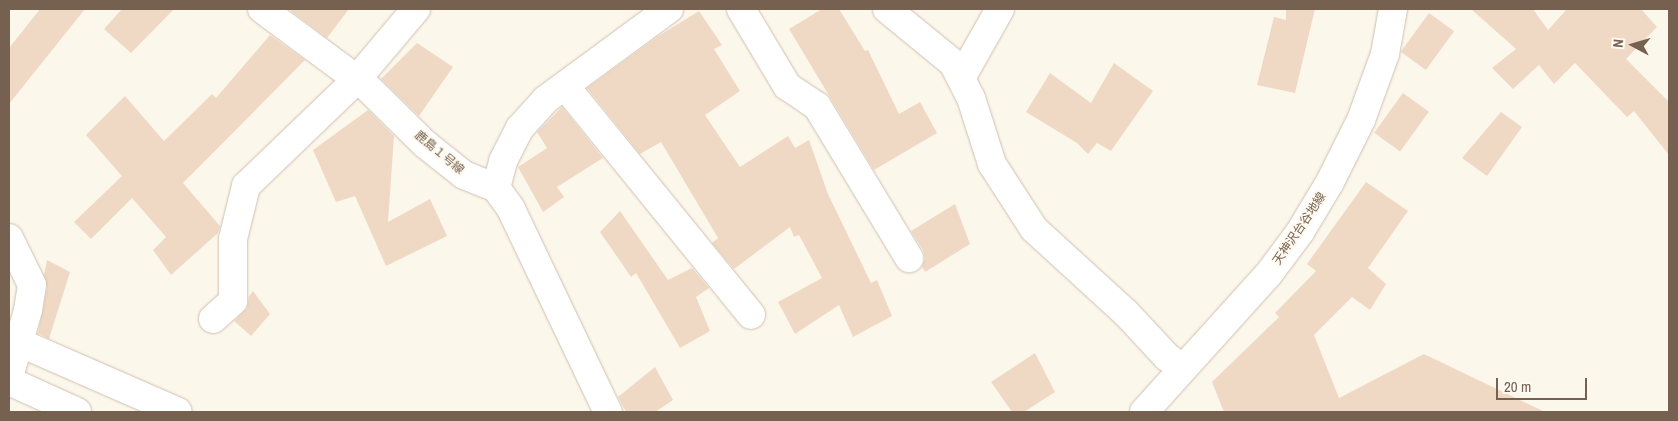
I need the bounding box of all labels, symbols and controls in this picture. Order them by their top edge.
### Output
north arrow [1608,20,1658,70]
text: N [1609,38,1627,49]
street label: 鹿島１号線 [411,128,467,178]
street label: 天神沢台谷地線 [1271,190,1329,268]
scale bar [1498,368,1589,400]
text: 20 m [1504,376,1531,397]

